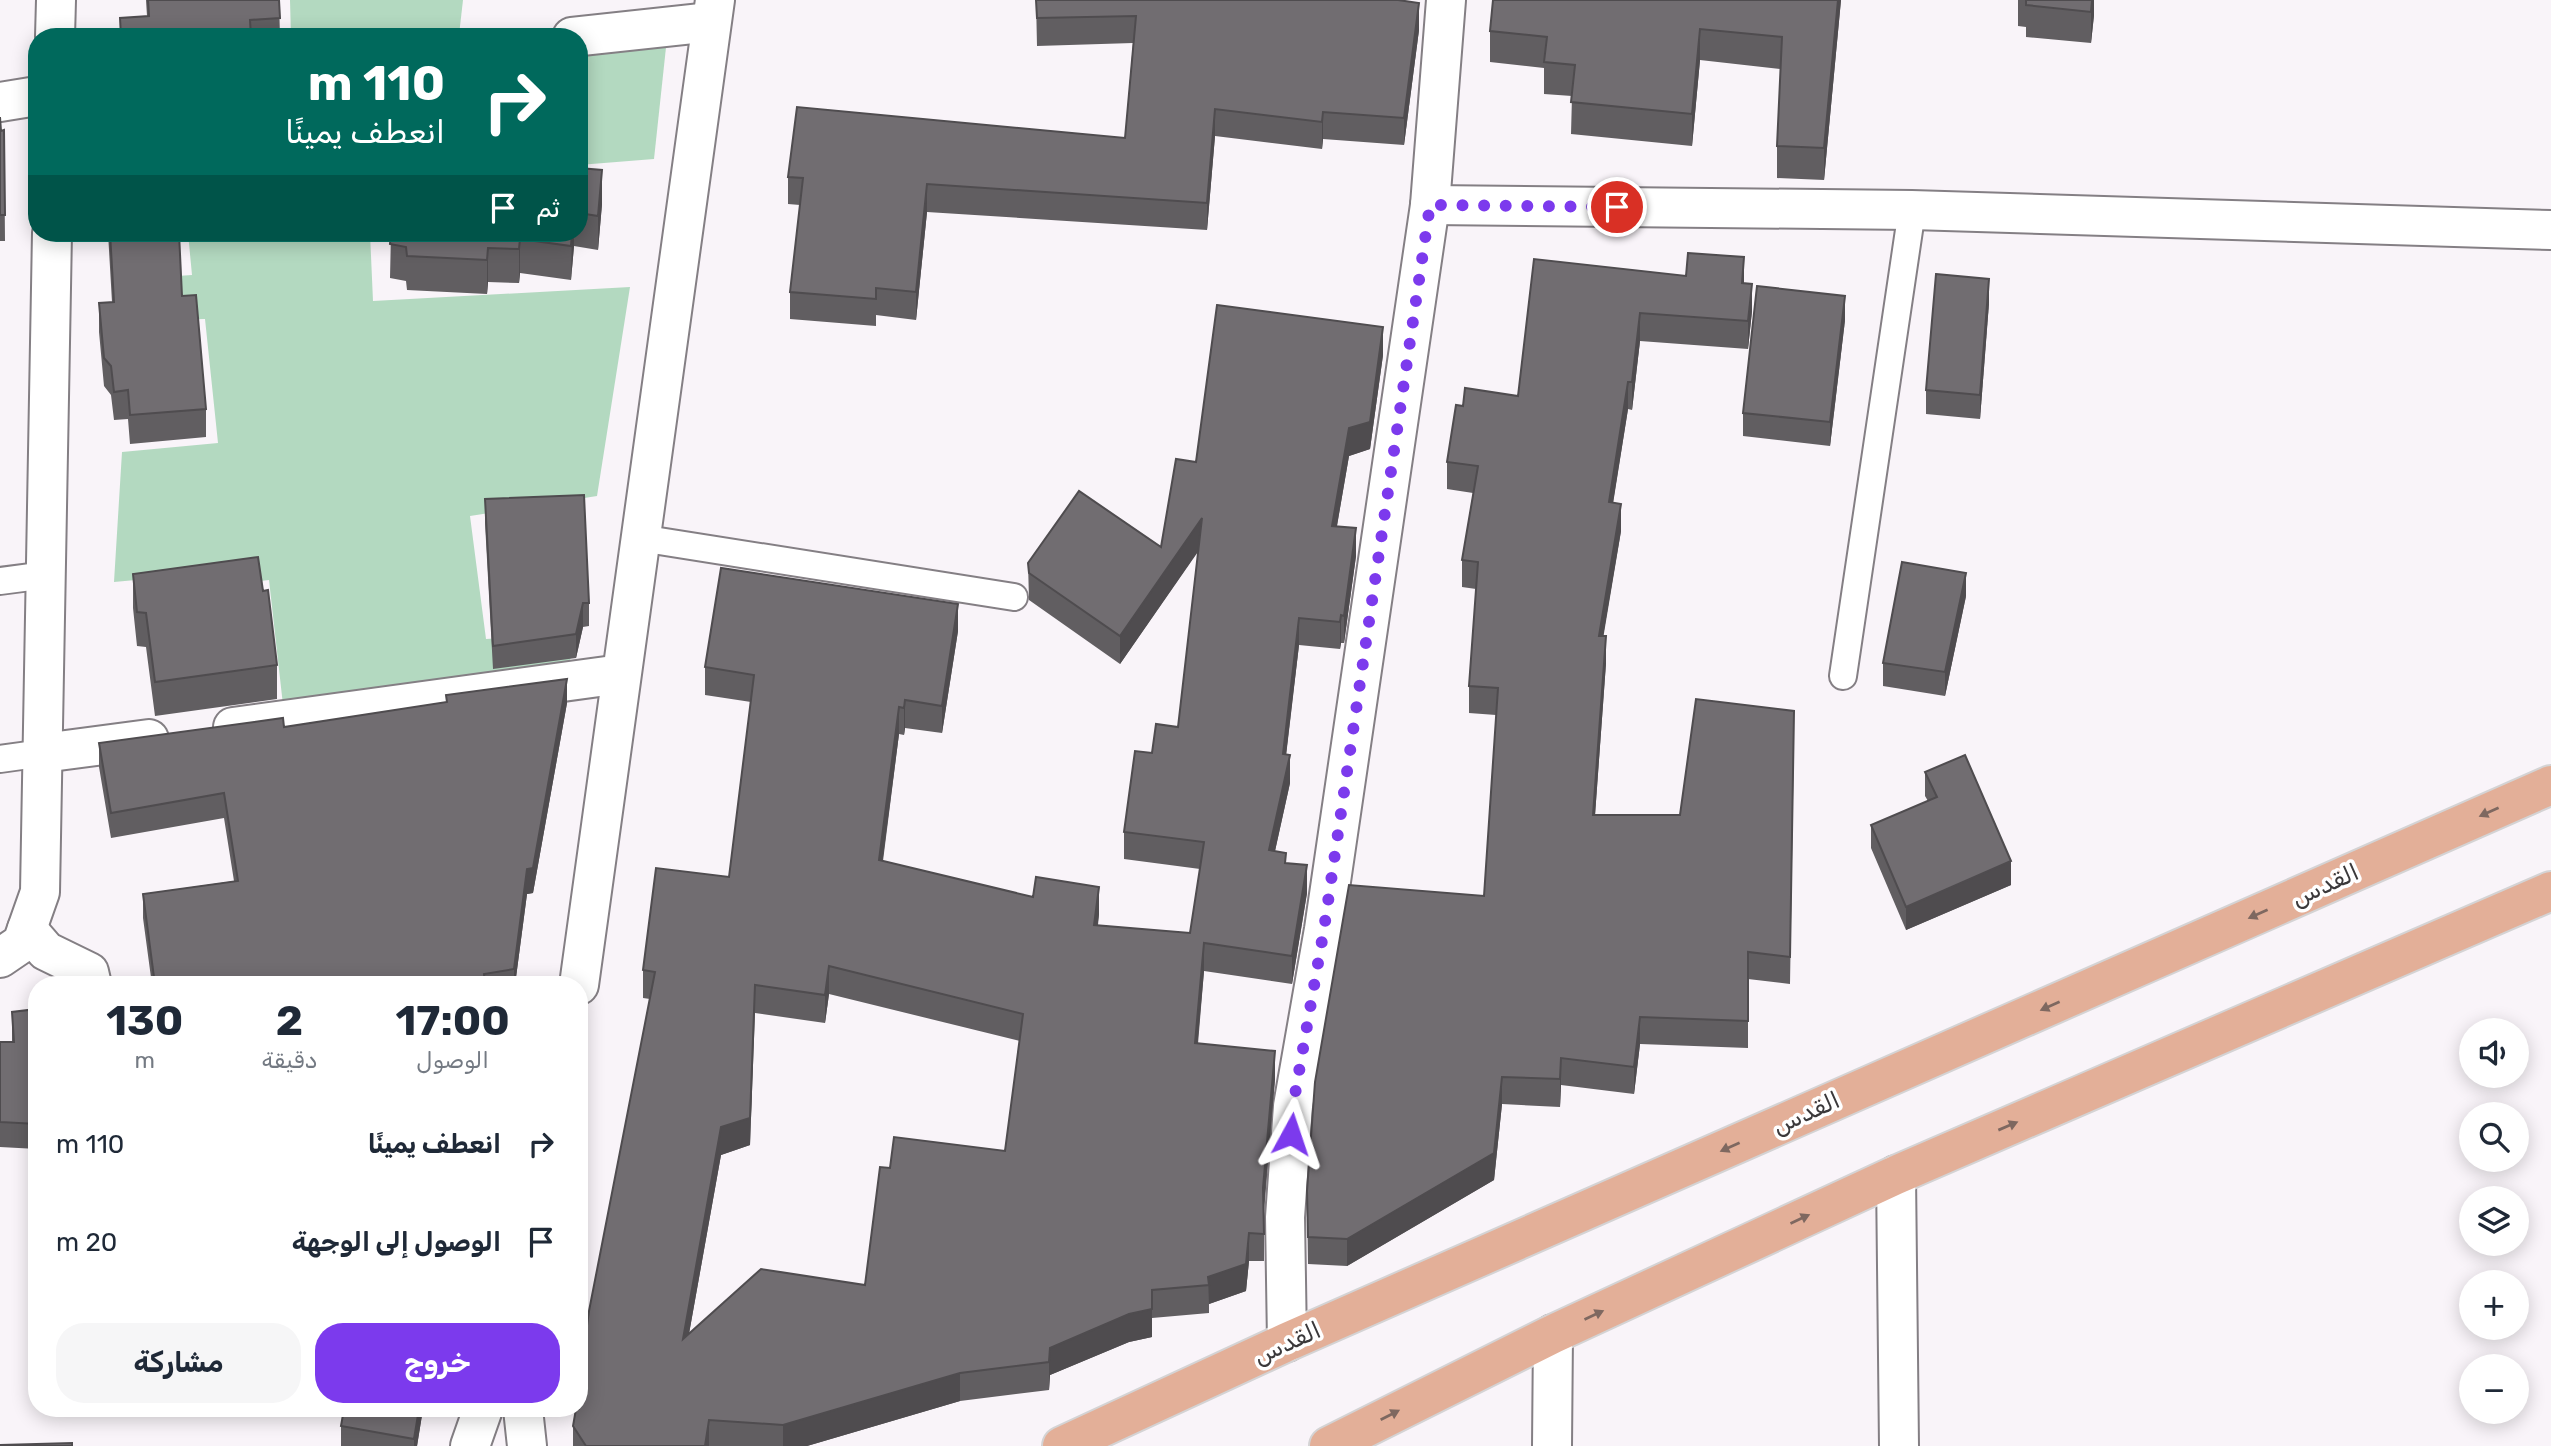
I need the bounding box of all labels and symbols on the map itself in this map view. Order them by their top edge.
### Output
pin [1587,177,1647,237]
one-way arrow [2478,807,2499,818]
street label: القدس [2287,858,2363,912]
one-way arrow [2248,908,2268,920]
one-way arrow [2040,1000,2060,1012]
street label: القدس [1768,1086,1844,1140]
position arrow [1254,1097,1328,1171]
one-way arrow [1998,1121,2019,1132]
one-way arrow [1719,1142,1740,1153]
one-way arrow [1790,1213,1811,1224]
one-way arrow [1584,1309,1604,1321]
street label: القدس [1249,1316,1325,1370]
one-way arrow [1380,1410,1400,1421]

